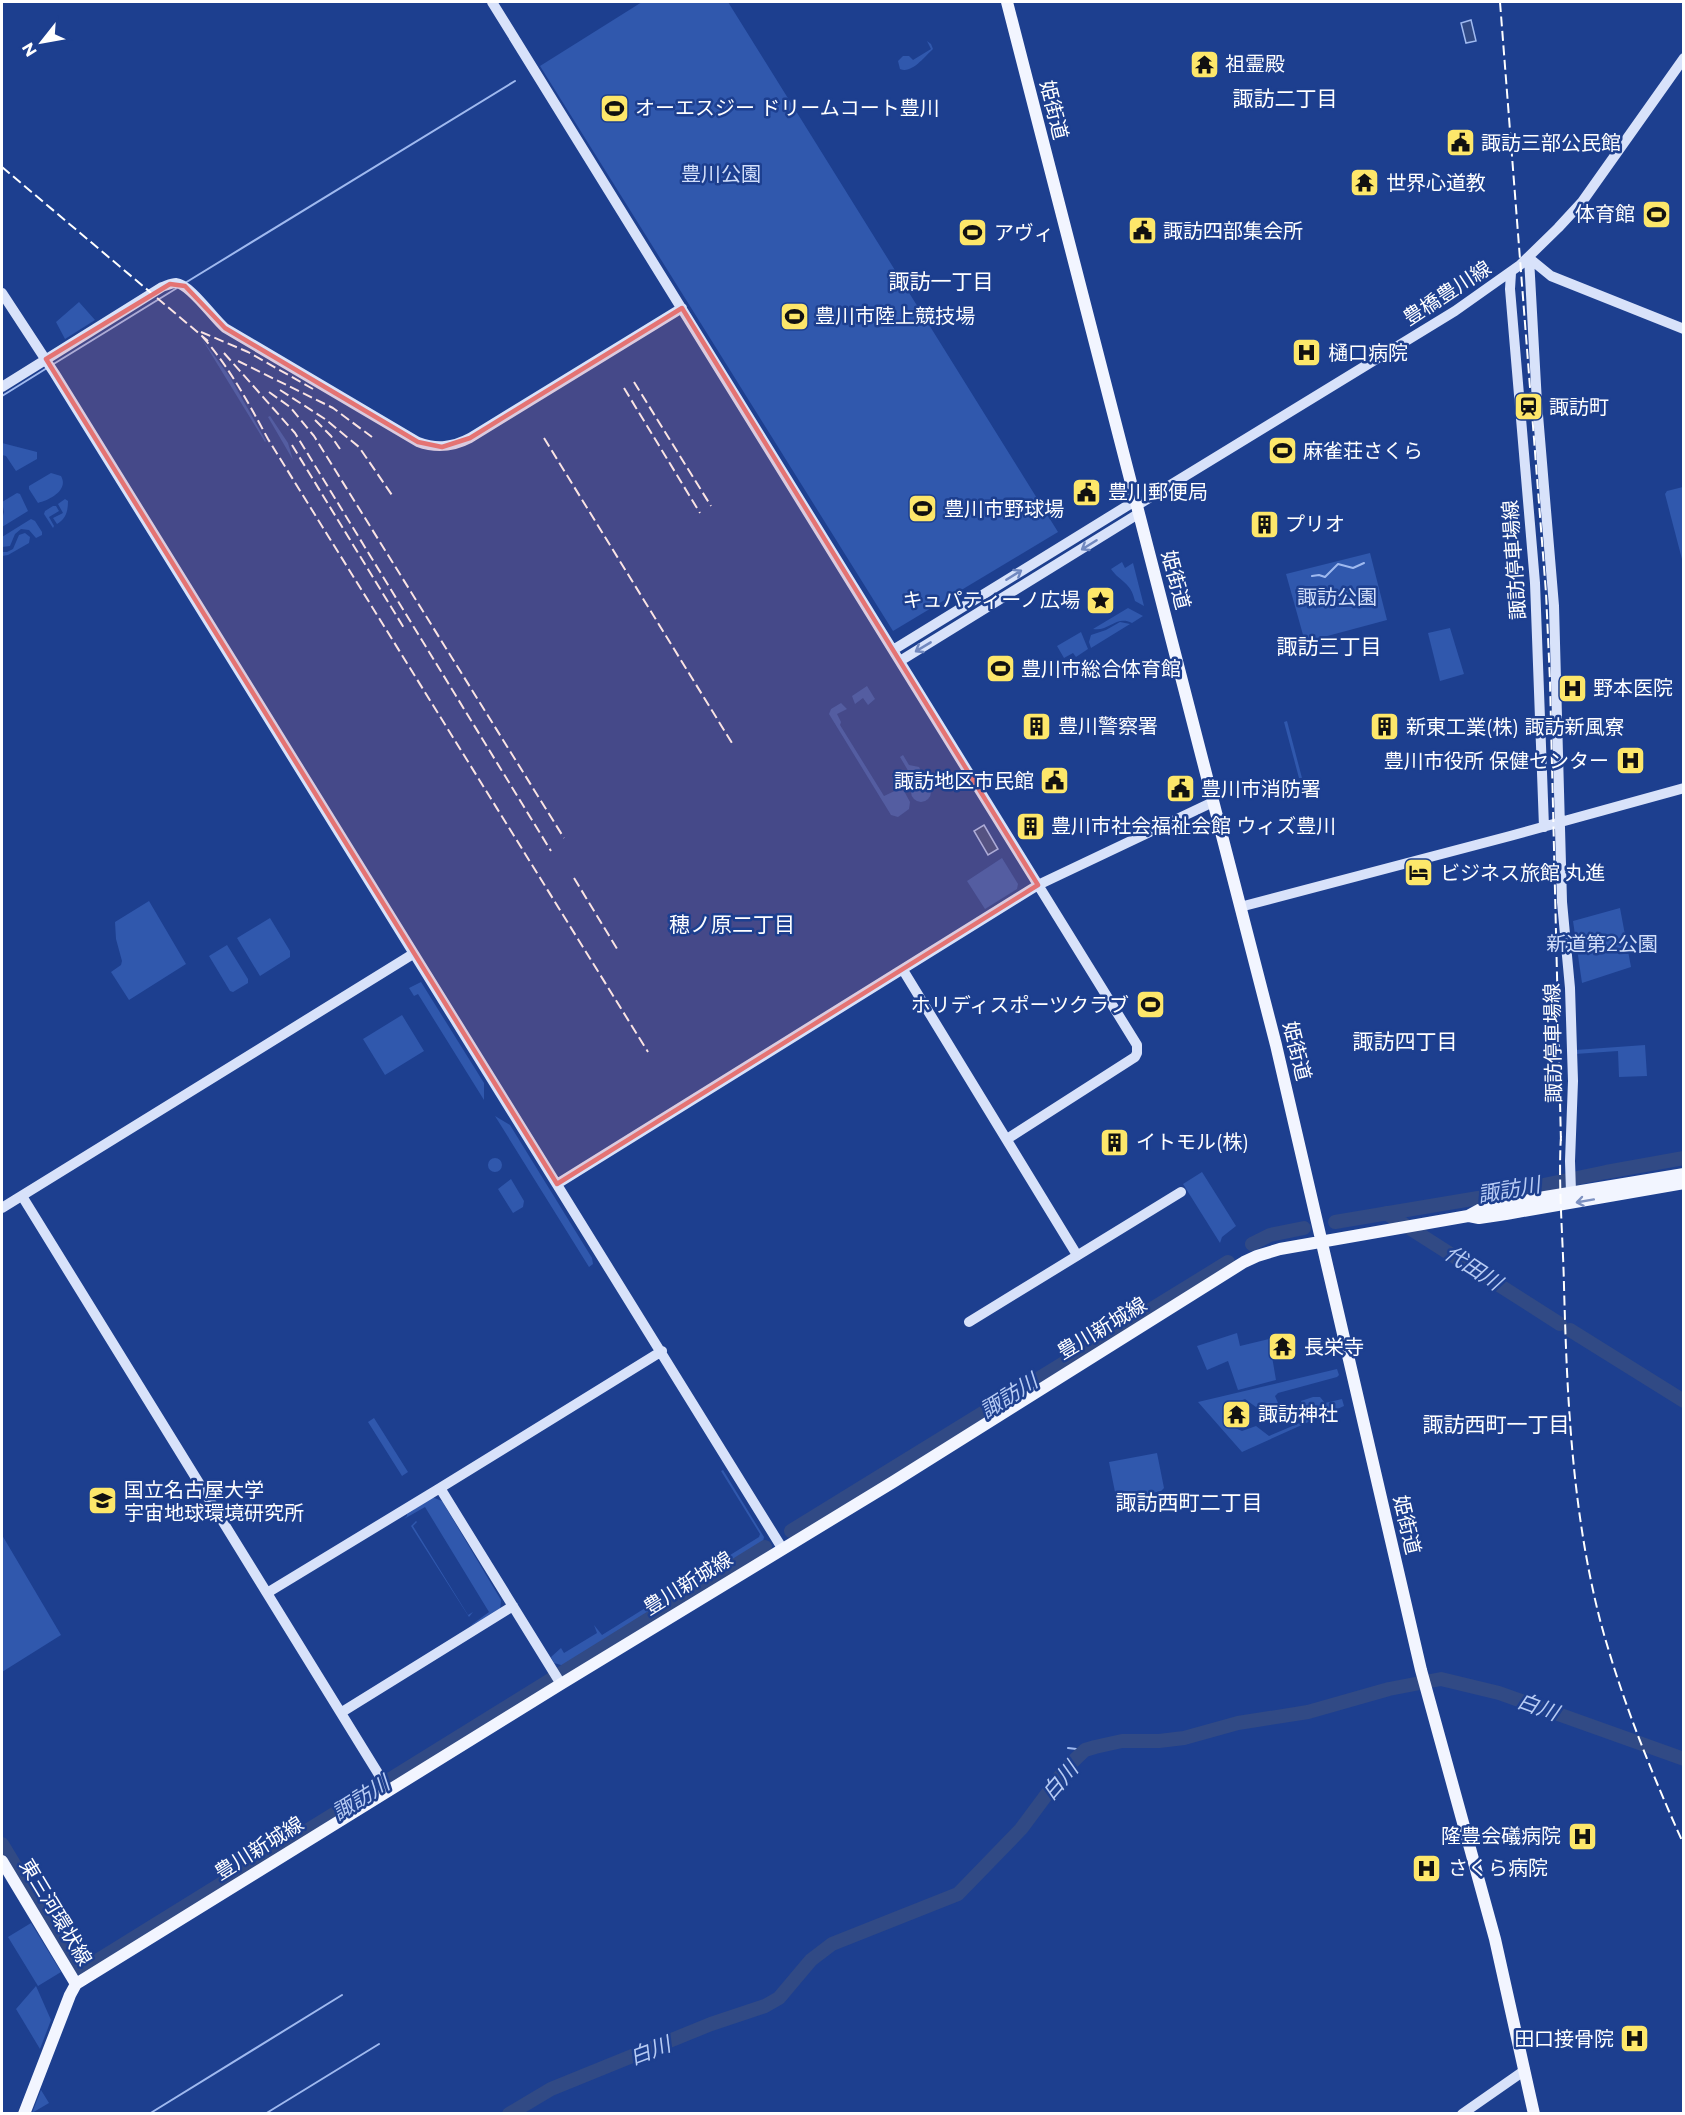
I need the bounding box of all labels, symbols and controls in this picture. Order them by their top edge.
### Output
north arrow [12,12,72,72]
text: N [18,39,41,60]
temple icon: 祖霊殿 [1188,48,1220,80]
place label: 祖霊殿 [1225,52,1285,76]
street label: 姫街道 [1035,78,1073,142]
district label: 諏訪二丁目 [1233,86,1338,111]
sports icon: オーエスジー ドリームコート豊川 [598,92,630,124]
place label: オーエスジー ドリームコート豊川 [635,96,940,120]
public building icon: 諏訪三部公民館 [1444,127,1476,159]
place label: 諏訪三部公民館 [1481,131,1621,155]
park label: 豊川公園 [681,162,761,186]
temple icon: 世界心道教 [1349,167,1381,199]
place label: 世界心道教 [1386,171,1486,195]
sports icon: 体育館 [1640,198,1672,230]
place label: 体育館 [1575,202,1635,226]
public building icon: 諏訪四部集会所 [1126,215,1158,247]
sports icon: アヴィ [957,217,989,249]
place label: 諏訪四部集会所 [1163,219,1303,243]
place label: アヴィ [994,221,1054,245]
street label: 豊橋豊川線 [1399,256,1495,330]
district label: 諏訪一丁目 [889,269,994,294]
sports icon: 豊川市陸上競技場 [778,300,810,332]
place label: 豊川市陸上競技場 [815,304,975,328]
hospital icon: 樋口病院 [1291,337,1323,369]
place label: 樋口病院 [1328,341,1408,365]
station icon: 諏訪町 [1512,391,1544,423]
place label: 諏訪町 [1549,395,1609,419]
sports icon: 麻雀荘さくら [1266,435,1298,467]
place label: 麻雀荘さくら [1303,439,1423,463]
public building icon: 豊川郵便局 [1071,476,1103,508]
place label: 豊川郵便局 [1108,480,1208,504]
sports icon: 豊川市野球場 [907,493,939,525]
place label: 豊川市野球場 [944,497,1064,521]
street label: 諏訪停車場線 [1498,499,1530,621]
building icon: プリオ [1248,508,1280,540]
place label: プリオ [1285,512,1345,536]
one-way arrow [1081,539,1098,551]
street label: 姫街道 [1157,548,1195,612]
one-way arrow [1005,569,1022,581]
place icon: キュパティーノ広場 [1085,584,1117,616]
park label: 諏訪公園 [1297,585,1377,609]
place label: キュパティーノ広場 [902,588,1080,612]
district label: 諏訪三丁目 [1277,634,1382,659]
one-way arrow [915,642,932,654]
sports icon: 豊川市総合体育館 [984,653,1016,685]
place label: 豊川市総合体育館 [1021,657,1181,681]
hospital icon: 野本医院 [1556,672,1588,704]
place label: 野本医院 [1593,676,1673,700]
building icon: 豊川警察署 [1021,710,1053,742]
building icon: 新東工業(株) 諏訪新風寮 [1369,711,1401,743]
place label: 豊川警察署 [1058,714,1158,738]
place label: 新東工業(株) 諏訪新風寮 [1406,715,1624,739]
hospital icon: 豊川市役所 保健センター [1614,745,1646,777]
place label: 豊川市役所 保健センター [1384,749,1609,773]
public building icon: 諏訪地区市民館 [1039,765,1071,797]
place label: 諏訪地区市民館 [894,769,1034,793]
public building icon: 豊川市消防署 [1164,773,1196,805]
place label: 豊川市消防署 [1201,777,1321,801]
building icon: 豊川市社会福祉会館 ウィズ豊川 [1014,810,1046,842]
place label: 豊川市社会福祉会館 ウィズ豊川 [1051,814,1336,838]
hotel icon: ビジネス旅館 丸進 [1403,857,1435,889]
place label: ビジネス旅館 丸進 [1440,861,1605,885]
district label: 穂ノ原二丁目 [669,912,795,937]
park label: 新道第2公園 [1546,932,1658,956]
street label: 諏訪停車場線 [1540,983,1566,1103]
sports icon: ホリディスポーツクラブ [1134,989,1166,1021]
place label: ホリディスポーツクラブ [911,993,1129,1017]
street label: 姫街道 [1278,1019,1316,1083]
district label: 諏訪四丁目 [1353,1029,1458,1054]
building icon: イトモル(株) [1099,1126,1131,1158]
place label: イトモル(株) [1136,1130,1249,1154]
water label: 諏訪川 [1476,1171,1544,1207]
one-way arrow [1575,1196,1595,1207]
water label: 代田川 [1440,1240,1508,1296]
street label: 豊川新城線 [1053,1292,1151,1364]
temple icon: 長栄寺 [1267,1331,1299,1363]
place label: 長栄寺 [1304,1335,1364,1359]
water label: 諏訪川 [975,1367,1044,1423]
temple icon: 諏訪神社 [1221,1398,1253,1430]
place label: 諏訪神社 [1258,1402,1338,1426]
district label: 諏訪西町一丁目 [1423,1412,1570,1437]
place label: 国立名古屋大学 宇宙地球環境研究所 [124,1478,304,1525]
school or university icon: 国立名古屋大学 宇宙地球環境研究所 [87,1485,119,1517]
district label: 諏訪西町二丁目 [1116,1490,1263,1515]
street label: 姫街道 [1389,1493,1425,1557]
street label: 豊川新城線 [639,1546,737,1620]
water label: 白川 [1514,1688,1564,1726]
water label: 白川 [1036,1755,1084,1805]
water label: 諏訪川 [327,1769,396,1825]
street label: 豊川新城線 [210,1811,308,1885]
hospital icon: 隆豊会礒病院 [1566,1820,1598,1852]
place label: 隆豊会礒病院 [1441,1824,1561,1848]
hospital icon: さくら病院 [1411,1852,1443,1884]
street label: 東三河環状線 [15,1854,97,1970]
place label: さくら病院 [1448,1856,1548,1880]
hospital icon: 田口接骨院 [1619,2023,1651,2055]
place label: 田口接骨院 [1514,2027,1614,2051]
water label: 白川 [626,2031,676,2070]

